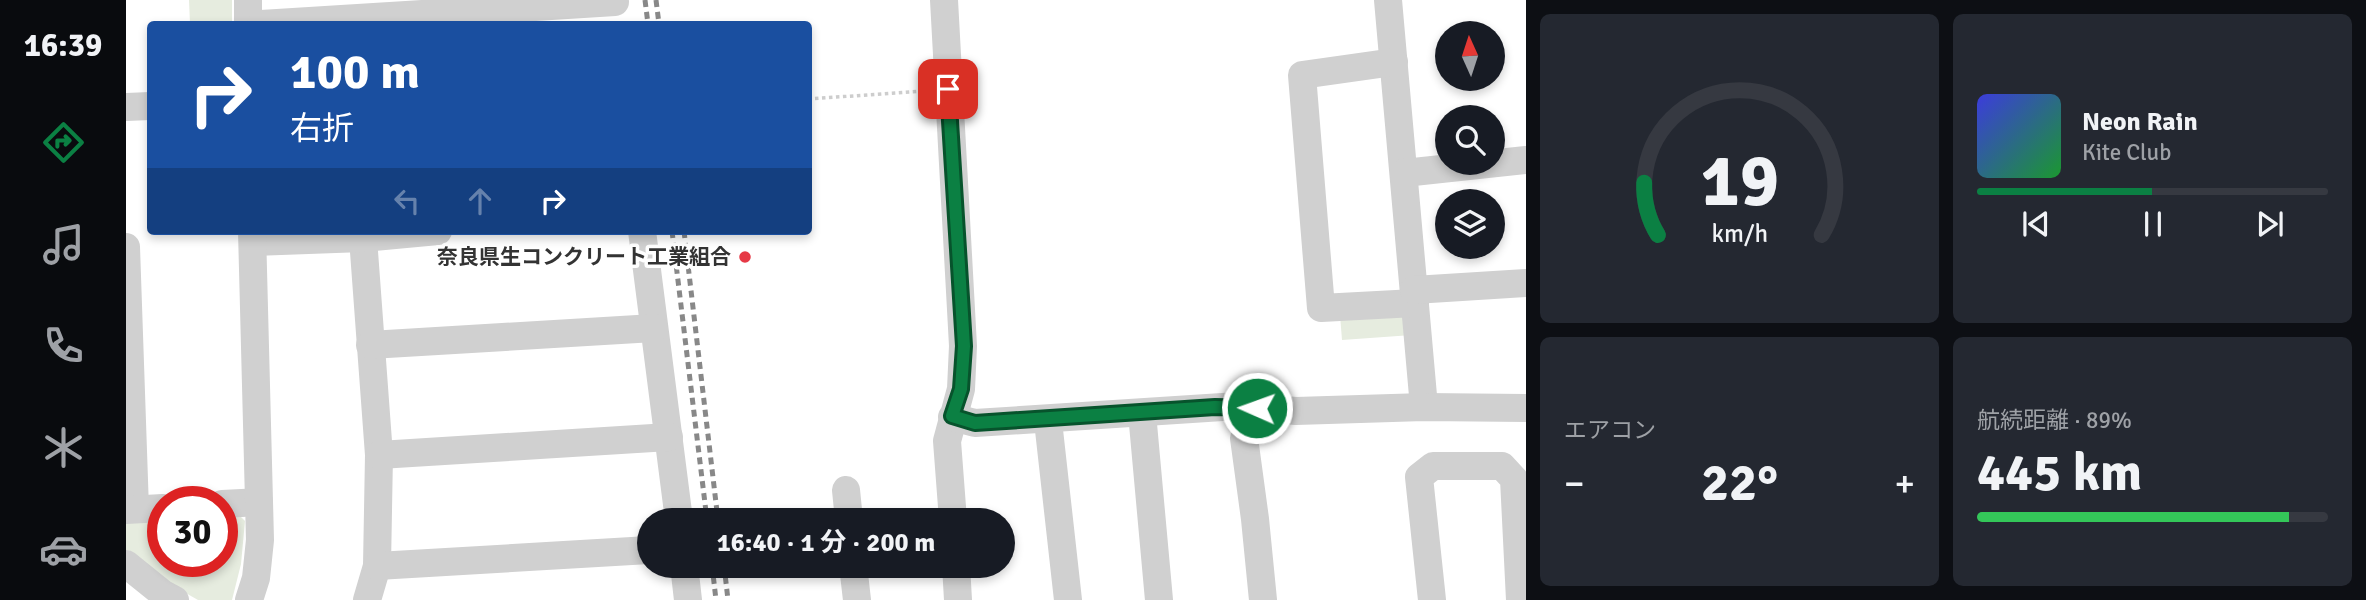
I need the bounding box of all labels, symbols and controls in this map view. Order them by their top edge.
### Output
north arrow [1435,21,1505,91]
map controls [1435,21,1505,259]
text: 16:39 [24,26,102,65]
text: 100 m [290,42,420,102]
icon: right [175,49,266,140]
pin [918,59,978,119]
icon: arrive [929,70,967,108]
button: search [1435,105,1505,175]
text: Neon Rain [2082,106,2198,138]
text: 右折 [290,109,354,148]
icon: directions [39,118,88,167]
text: 19 [1700,137,1779,226]
text: Kite Club [2082,138,2171,167]
icon: left [388,182,426,220]
icon: ahead [461,182,499,220]
icon: right [534,182,572,220]
button: layers [1435,189,1505,259]
icon: previous [2017,205,2055,243]
icon: pause [2134,205,2172,243]
icon: next [2251,205,2289,243]
text: km/h [1711,218,1768,249]
icon: music [39,220,88,269]
place label: 奈良県生コンクリート工業組合 [437,244,731,270]
marker: 奈良県生コンクリート工業組合 [737,249,753,265]
icon: phone [39,321,88,370]
position arrow [1220,371,1294,445]
text: 航続距離 · 89% [1977,406,2132,435]
text: エアコン [1564,416,1656,445]
icon: climate [39,423,88,472]
text: 445 km [1977,441,2142,505]
text: 22° [1701,451,1778,515]
text: − [1564,460,1585,507]
text: + [1894,460,1915,507]
speed limit sign: 30 [147,486,238,577]
icon: car [39,525,88,574]
text: 16:40 · 1 分 · 200 m [717,527,935,559]

